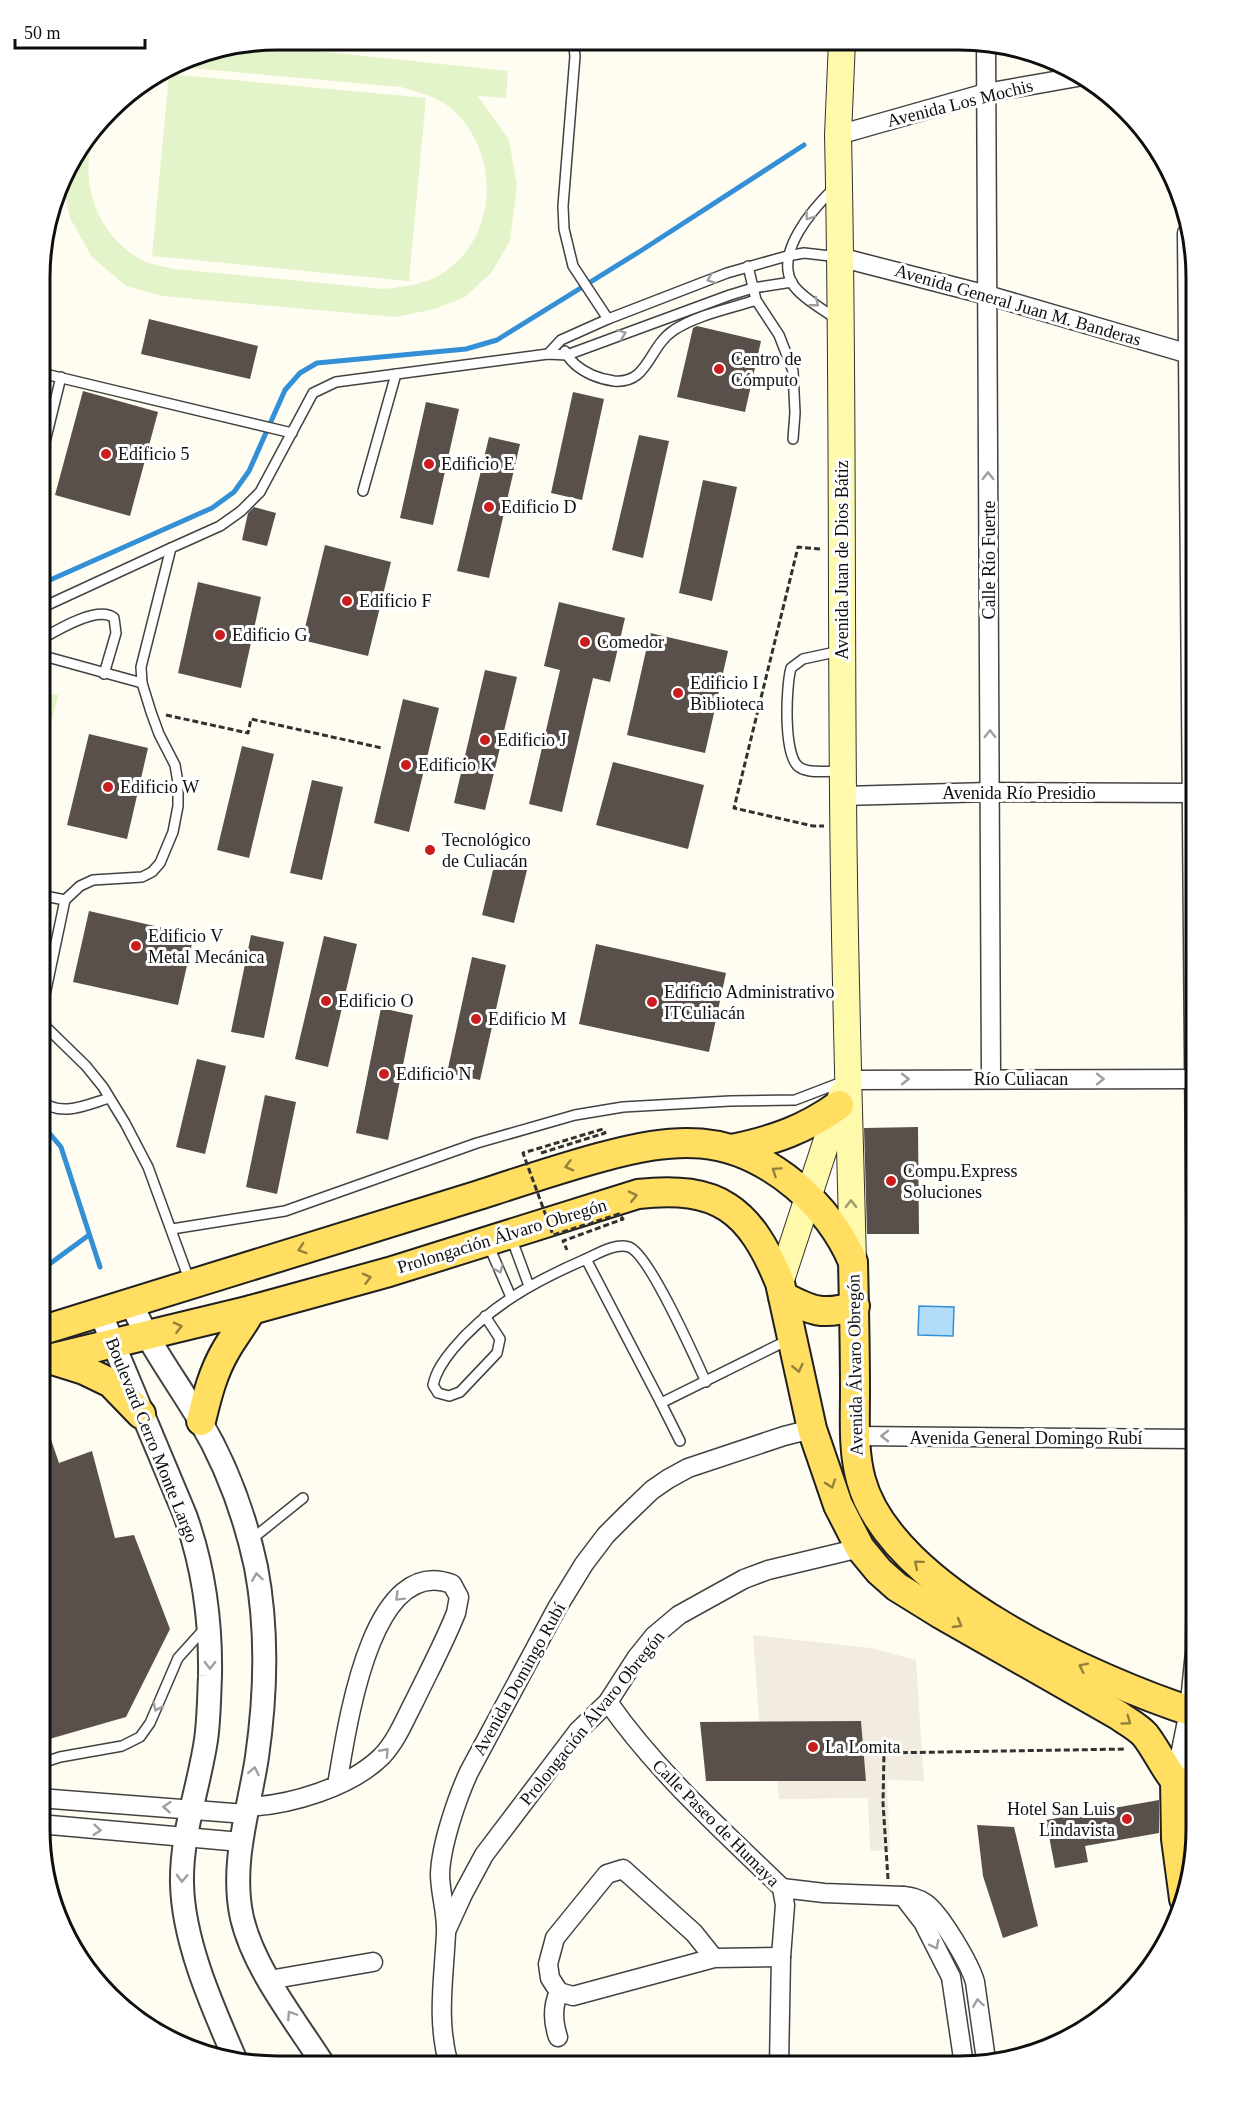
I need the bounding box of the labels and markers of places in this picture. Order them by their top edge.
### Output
place label: Centro de Cómputo [731,349,801,390]
marker: Centro de Cómputo [712,362,726,376]
place label: Edificio 5 [118,444,189,464]
marker: Edificio 5 [99,447,113,461]
place label: Edificio E [441,454,514,474]
marker: Edificio E [422,457,436,471]
place label: Edificio D [501,497,576,517]
marker: Edificio D [482,500,496,514]
place label: Edificio F [359,591,432,611]
marker: Edificio F [340,594,354,608]
place label: Edificio G [232,625,307,645]
marker: Edificio G [213,628,227,642]
place label: Comedor [597,632,664,652]
marker: Comedor [578,635,592,649]
place label: Edificio I Biblioteca [690,673,764,714]
marker: Edificio I Biblioteca [671,686,685,700]
place label: Edificio J [497,730,567,750]
marker: Edificio J [478,733,492,747]
place label: Edificio K [418,755,493,775]
marker: Edificio K [399,758,413,772]
place label: Edificio W [120,777,199,797]
marker: Edificio W [101,780,115,794]
place label: Tecnológico de Culiacán [442,830,531,871]
marker: Tecnológico de Culiacán [423,843,437,857]
place label: Edificio V Metal Mecánica [148,926,264,967]
marker: Edificio V Metal Mecánica [129,939,143,953]
place label: Edificio Administrativo ITCuliacán [664,982,834,1023]
place label: Edificio O [338,991,413,1011]
marker: Edificio O [319,994,333,1008]
marker: Edificio Administrativo ITCuliacán [645,995,659,1009]
place label: Edificio M [488,1009,567,1029]
marker: Edificio M [469,1012,483,1026]
place label: Edificio N [396,1064,471,1084]
marker: Edificio N [377,1067,391,1081]
place label: Compu.Express Soluciones [903,1161,1018,1202]
marker: Compu.Express Soluciones [884,1174,898,1188]
place label: La Lomita [825,1737,900,1757]
marker: La Lomita [806,1740,820,1754]
place label: Hotel San Luis Lindavista [1007,1799,1115,1840]
marker: Hotel San Luis Lindavista [1120,1812,1134,1826]

